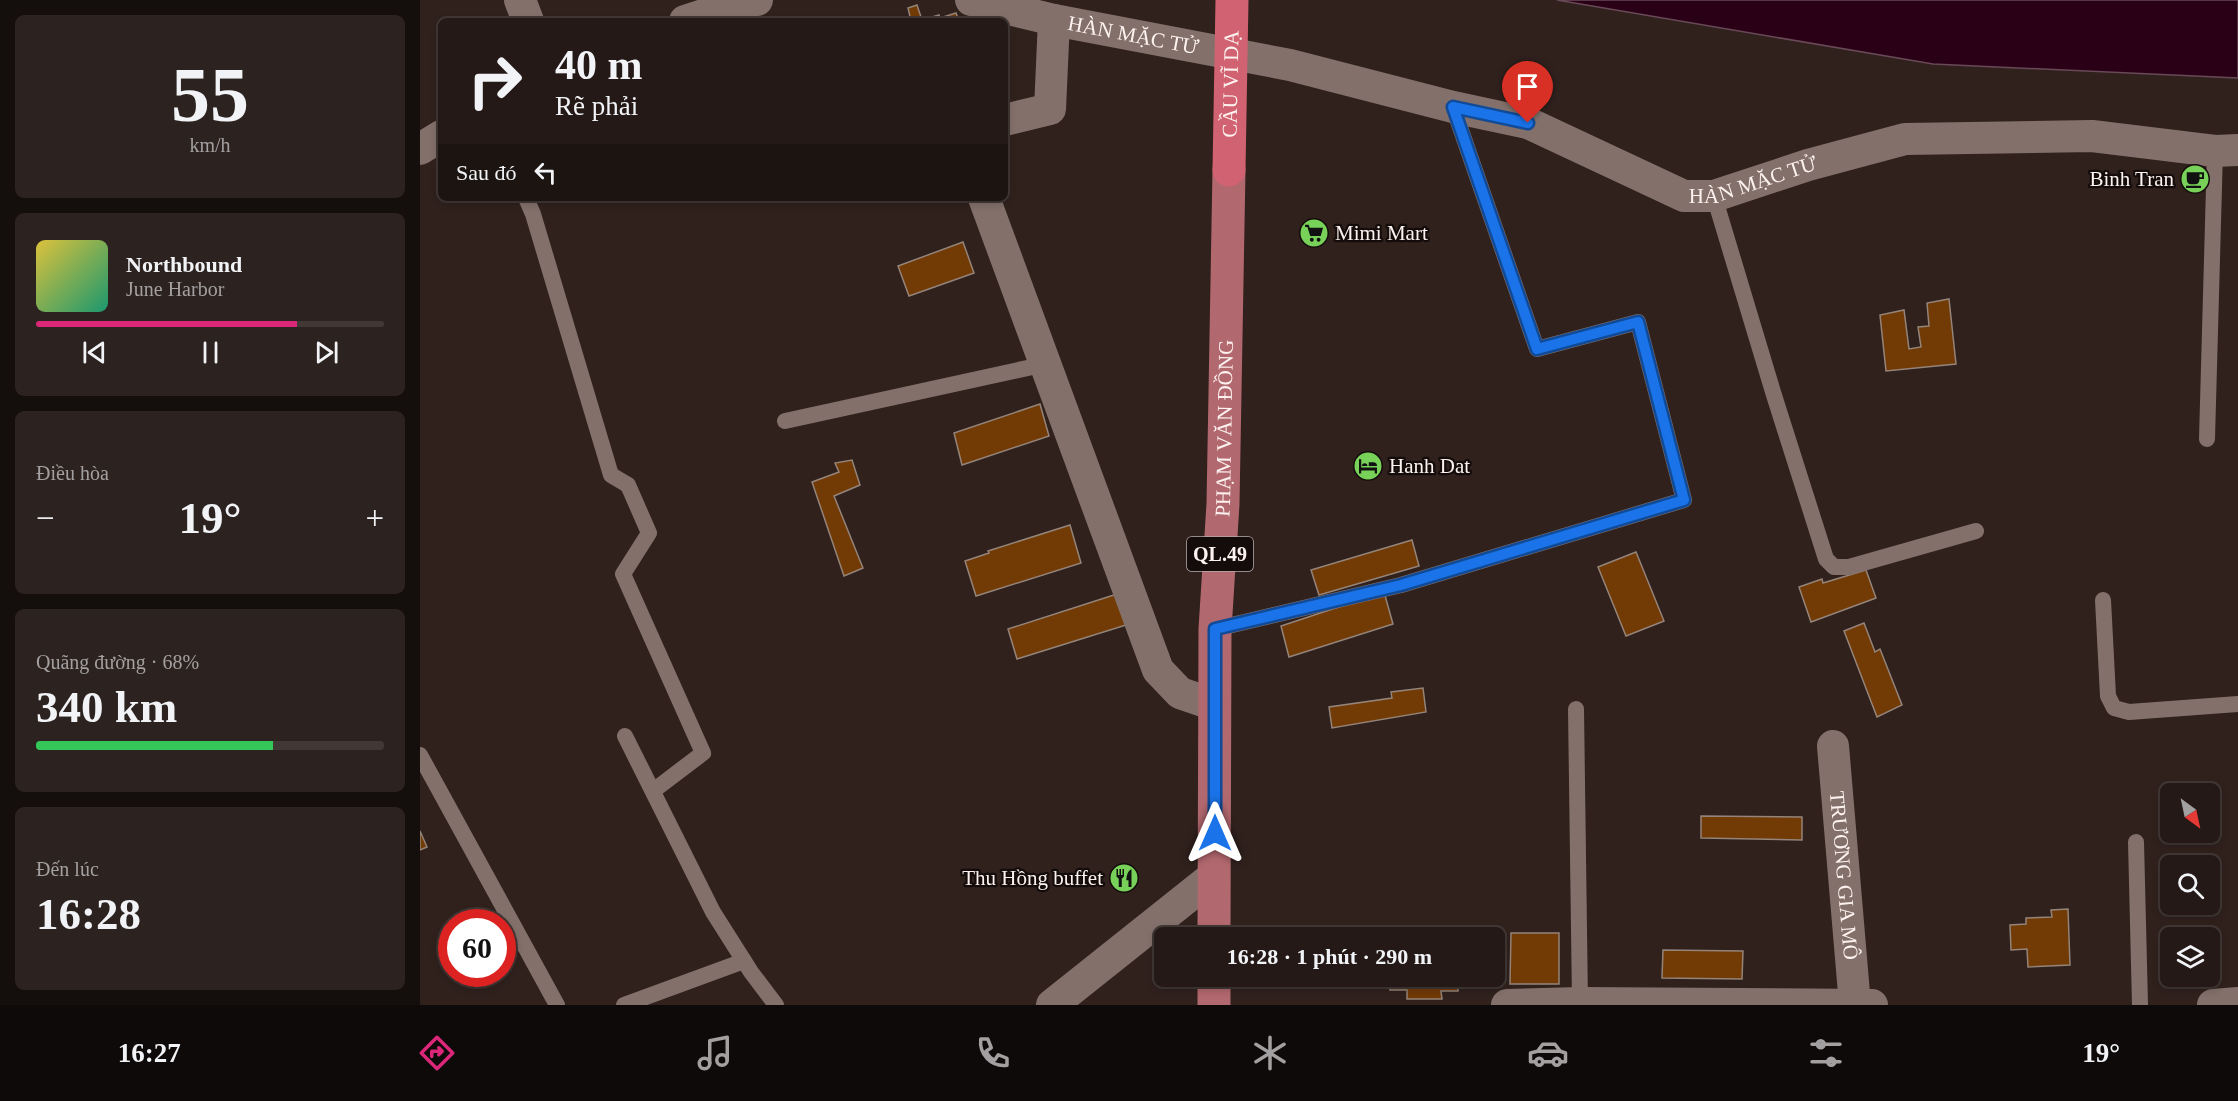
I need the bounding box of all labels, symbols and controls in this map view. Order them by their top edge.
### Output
street label: HÀN MẶC TỬ [1066,11,1201,59]
street label: CẦU VĨ DẠ [1218,29,1243,138]
icon: right [456,42,534,120]
text: 40 m [555,42,643,88]
text: 55 [171,51,249,138]
pin [1502,61,1553,123]
icon: arrive [1511,70,1544,103]
text: Rẽ phải [555,91,638,121]
text: km/h [189,134,231,156]
street label: HÀN MẶC TỬ [1689,151,1820,208]
icon: left [529,156,562,189]
text: Sau đó [456,160,517,185]
cafe icon: Binh Tran [2179,163,2211,195]
place label: Binh Tran [2089,167,2174,191]
supermarket icon: Mimi Mart [1298,217,1330,249]
place label: Mimi Mart [1335,221,1428,245]
text: Northbound [126,252,242,277]
text: June Harbor [126,278,224,300]
icon: previous [78,336,111,369]
icon: pause [194,336,227,369]
icon: next [310,336,343,369]
street label: PHẠM VĂN ĐỒNG [1210,340,1238,518]
hotel icon: Hanh Dat [1352,450,1384,482]
place label: Hanh Dat [1389,454,1470,478]
text: Điều hòa [36,462,109,484]
text: 19° [179,493,242,543]
text: − [36,500,55,536]
text: + [365,500,384,536]
road number: QL.49 [1187,537,1253,571]
text: Quãng đường · 68% [36,651,199,673]
text: 340 km [36,682,177,732]
north arrow [2160,783,2220,843]
map controls [2160,783,2220,987]
street label: TRƯƠNG GIA MÔ [1825,790,1863,961]
position arrow [1183,801,1247,865]
button: search [2160,855,2220,915]
text: Đến lúc [36,858,99,880]
restaurant icon: Thu Hồng buffet [1108,862,1140,894]
place label: Thu Hồng buffet [962,866,1103,890]
text: 16:28 [36,889,141,939]
speed limit sign: 60 [438,909,516,987]
button: layers [2160,927,2220,987]
text: 16:28 · 1 phút · 290 m [1227,944,1432,969]
icon: directions [416,1032,458,1074]
icon: music [694,1032,736,1074]
icon: phone [972,1032,1014,1074]
icon: climate [1249,1032,1291,1074]
icon: car [1527,1032,1569,1074]
icon: filters [1805,1032,1847,1074]
text: 16:27 [118,1038,181,1068]
text: 19° [2082,1038,2120,1068]

